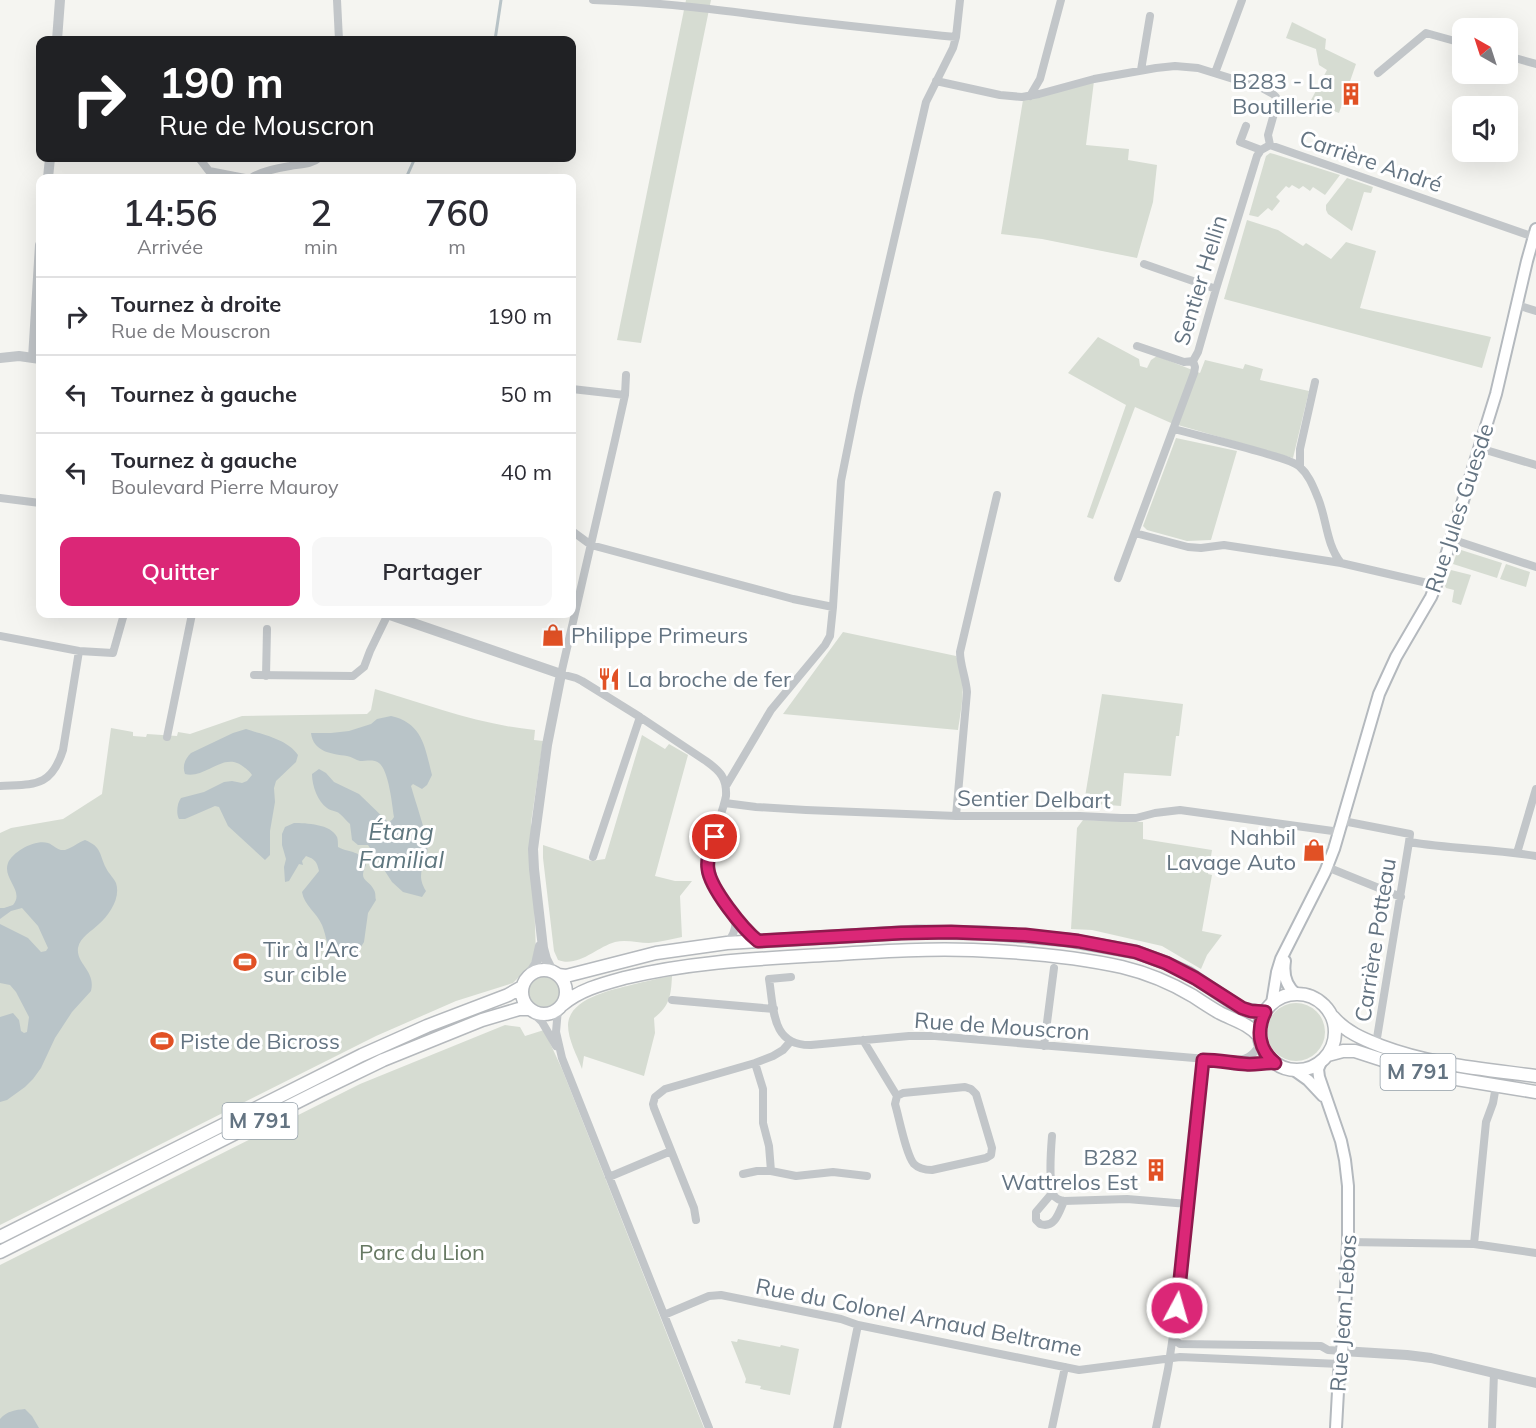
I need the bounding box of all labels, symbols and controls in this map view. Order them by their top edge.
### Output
north arrow [1452,18,1518,84]
map controls [1452,18,1518,162]
text: 190 m [159,56,284,109]
icon: right [60,60,138,138]
place label: B283 - La Boutillerie [1232,67,1333,120]
building icon: B283 - La Boutillerie [1338,81,1364,107]
button: sound [1452,96,1518,162]
text: Rue de Mouscron [159,108,375,142]
street label: Carrière André [1296,124,1446,198]
text: 14:56 [123,190,217,235]
text: 2 [310,190,332,235]
text: 760 [425,190,489,235]
street label: Sentier Hellin [1167,212,1233,348]
text: Arrivée [137,234,203,259]
text: min [304,234,338,259]
text: m [448,234,466,259]
text: Tournez à droite [111,290,281,318]
icon: right [60,300,93,333]
text: 190 m [487,302,552,330]
text: Rue de Mouscron [111,318,271,343]
icon: left [60,378,93,411]
text: Tournez à gauche [111,380,297,408]
text: 50 m [501,380,552,408]
street label: Rue Jules Guesde [1418,420,1500,596]
text: Tournez à gauche [111,446,297,474]
icon: left [60,456,93,489]
text: 40 m [501,458,552,486]
text: Boulevard Pierre Mauroy [111,474,339,499]
button: Quitter [60,537,300,606]
button: Partager [312,537,552,606]
place label: Philippe Primeurs [571,621,748,649]
shop icon: Philippe Primeurs [540,622,566,648]
place label: La broche de fer [627,665,791,693]
restaurant icon: La broche de fer [596,666,622,692]
street label: Sentier Delbart [957,784,1111,814]
pin [689,811,740,862]
water label: Étang Familial [358,816,444,874]
icon: arrive [698,820,731,853]
place label: Nahbil Lavage Auto [1166,823,1296,876]
shop icon: Nahbil Lavage Auto [1301,837,1327,863]
street label: Carrière Potteau [1348,856,1402,1024]
place label: Tir à l'Arc sur cible [263,935,359,988]
sports icon: Tir à l'Arc sur cible [232,949,258,975]
street label: Rue de Mouscron [913,1006,1091,1046]
place label: Piste de Bicross [180,1027,340,1055]
sports icon: Piste de Bicross [149,1028,175,1054]
road number: M 791 [1380,1054,1456,1090]
road number: M 791 [222,1103,298,1139]
place label: B282 Wattrelos Est [1001,1143,1138,1196]
building icon: B282 Wattrelos Est [1143,1157,1169,1183]
street label: Rue Jean Lebas [1324,1233,1362,1393]
park label: Parc du Lion [359,1238,485,1266]
street label: Rue du Colonel Arnaud Beltrame [753,1272,1085,1362]
position arrow [1145,1276,1209,1340]

